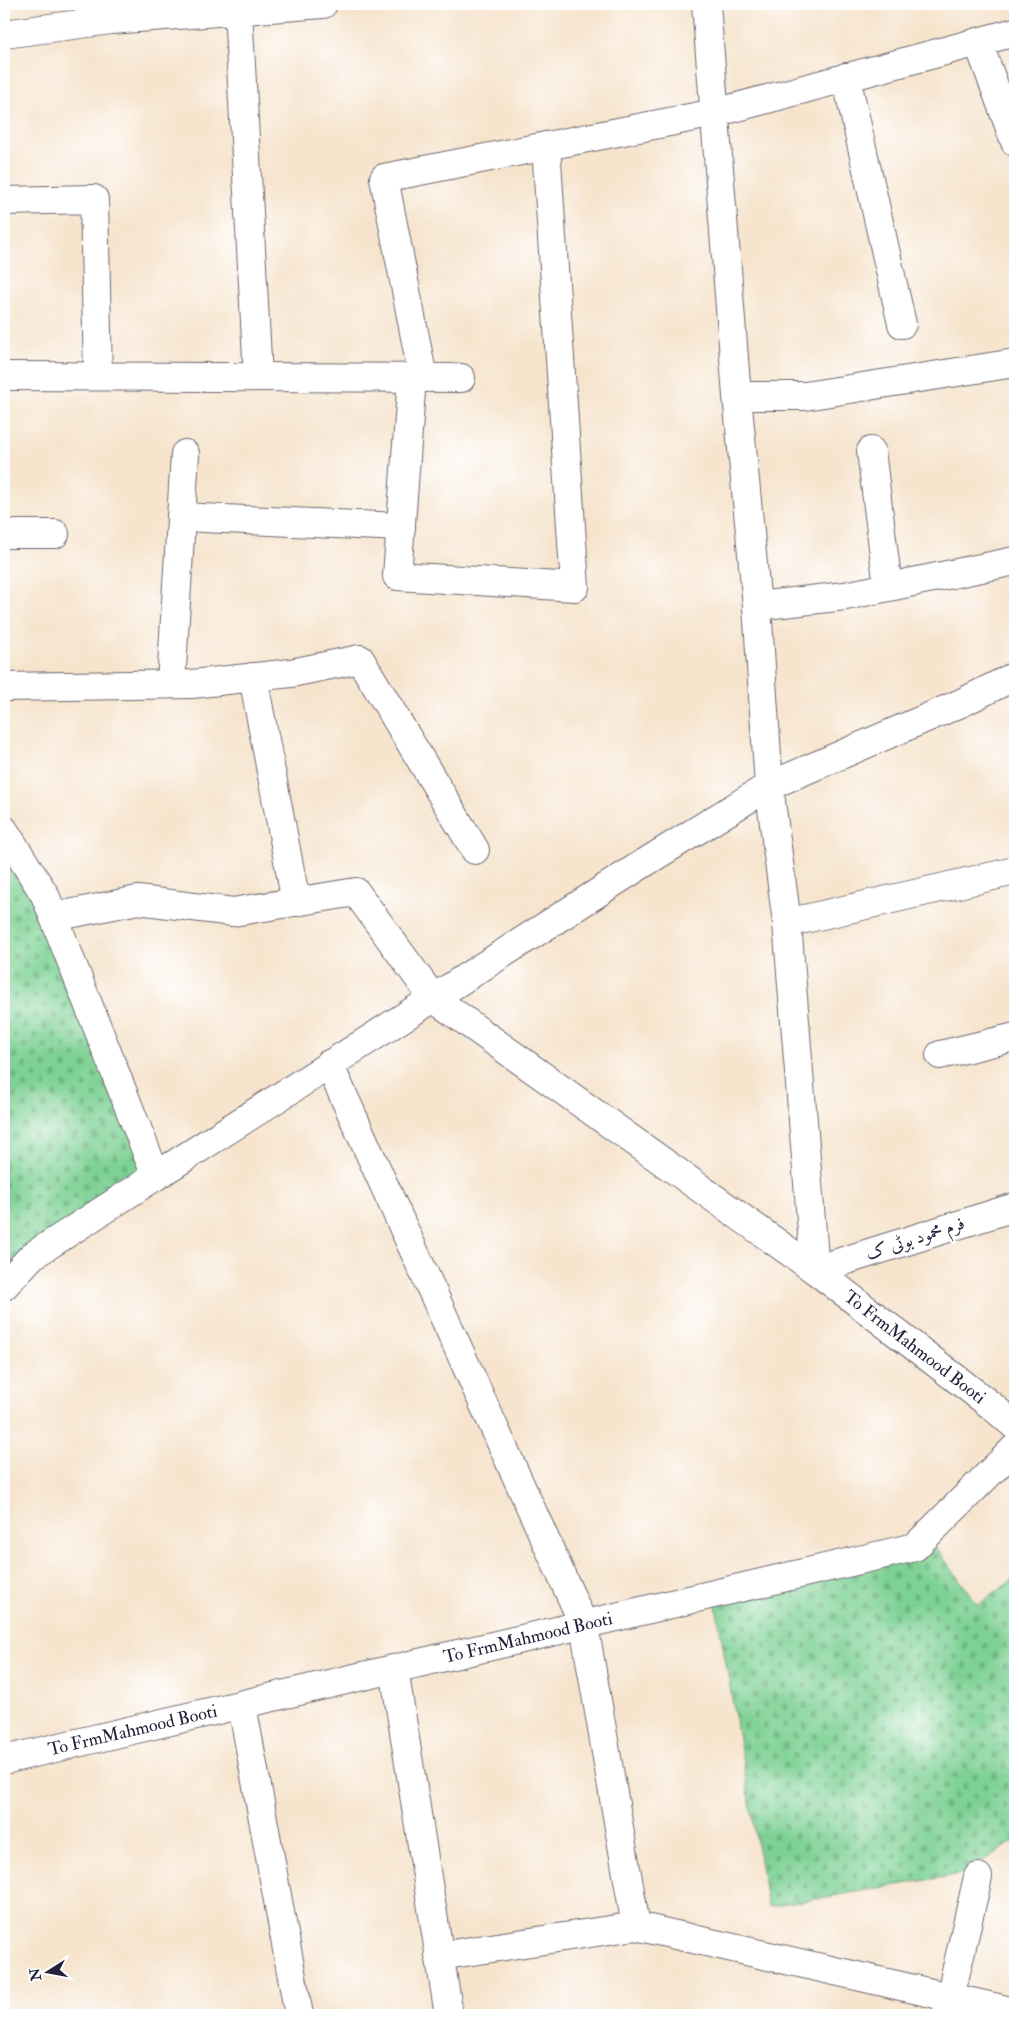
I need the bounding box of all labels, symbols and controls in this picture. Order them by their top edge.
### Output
street label: فرم محمود بوٹی ک [863,1212,969,1269]
street label: To FrmMahmood Booti [839,1285,990,1409]
street label: To FrmMahmood Booti [441,1607,615,1669]
street label: To FrmMahmood Booti [46,1700,220,1761]
north arrow [22,1946,72,1996]
text: N [26,1966,45,1983]

